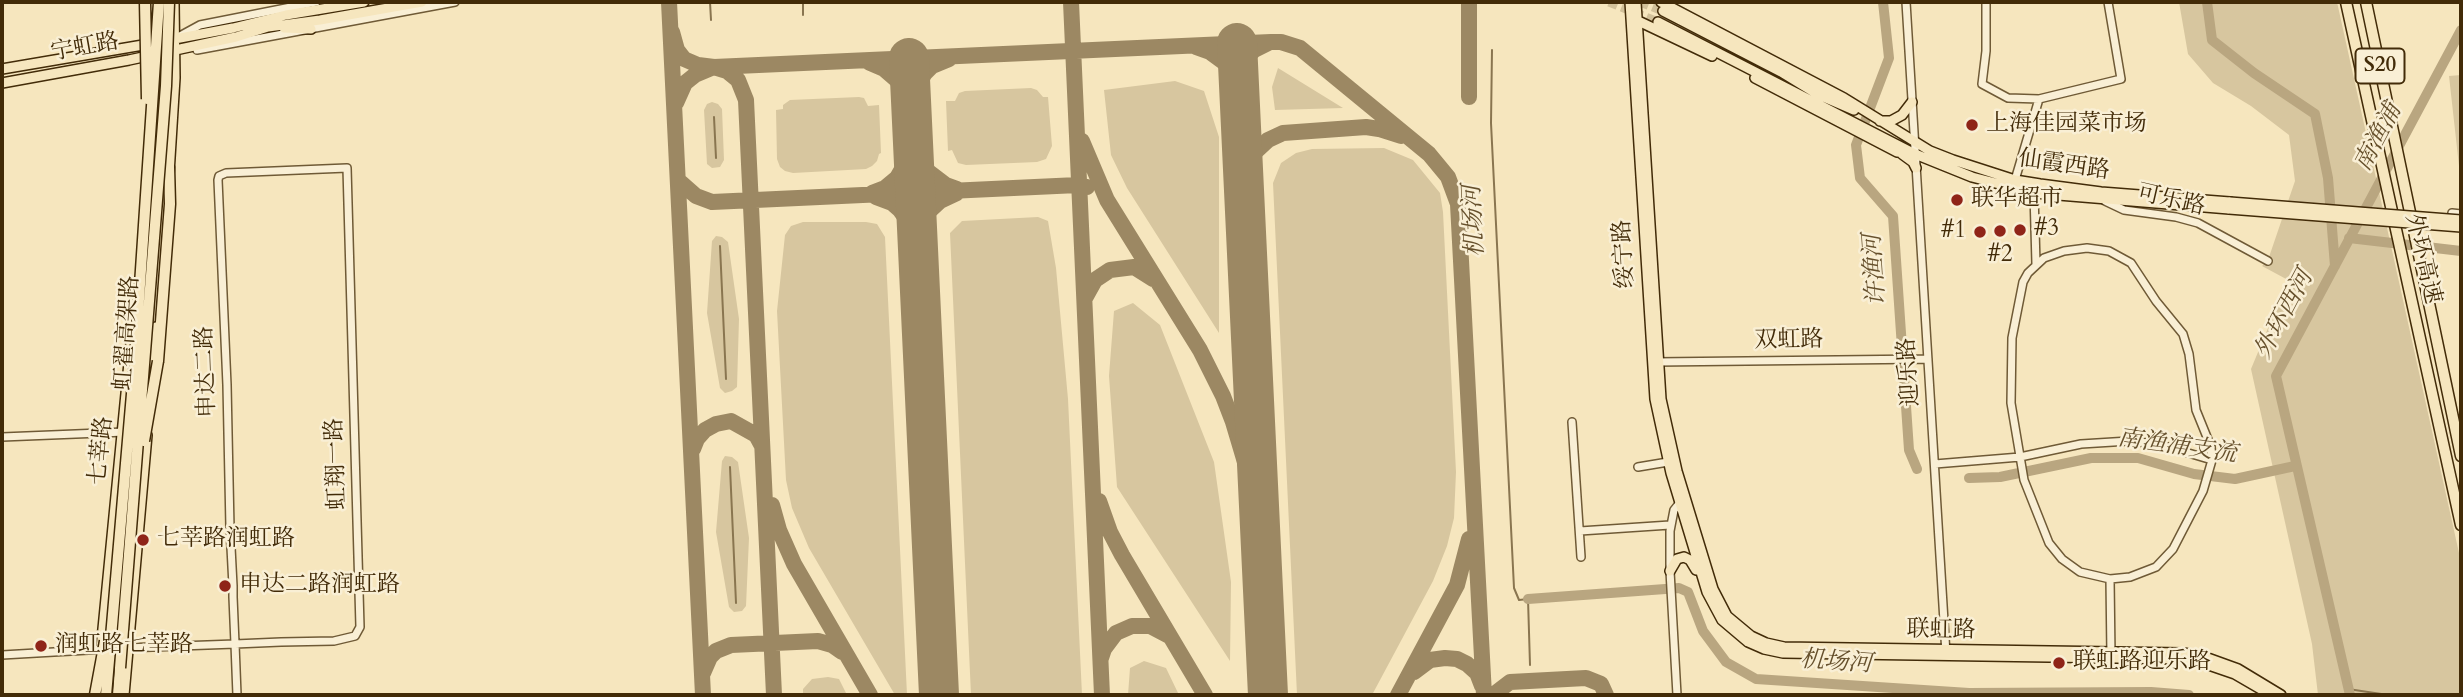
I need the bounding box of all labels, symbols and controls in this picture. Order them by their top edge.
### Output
street label: 宁虹路 [49,28,121,68]
road number: S20 [2356,48,2404,84]
water label: 南渔浦 [2349,99,2409,177]
place label: 上海佳园菜市场 [1986,111,2147,139]
marker: 上海佳园菜市场 [1964,117,1980,133]
street label: 仙霞西路 [2017,146,2111,186]
street label: 可乐路 [2134,180,2208,222]
water label: 机场河 [1459,184,1491,258]
place label: 联华超市 [1971,186,2063,214]
marker: 联华超市 [1949,192,1965,208]
street label: 外环高速 [2398,211,2446,307]
place label: #3 [2034,216,2059,244]
place label: #1 [1941,218,1966,246]
street label: 绥宁路 [1609,219,1641,289]
marker: #3 [2012,222,2028,238]
marker: #2 [1992,223,2008,239]
marker: #1 [1972,224,1988,240]
water label: 许渔河 [1859,233,1893,307]
place label: #2 [1987,242,2013,270]
water label: 外环西河 [2250,266,2320,364]
street label: 虹翟高架路 [110,275,146,391]
street label: 申达二路 [192,326,222,418]
street label: 双虹路 [1754,327,1824,355]
street label: 迎乐路 [1894,337,1926,407]
street label: 七莘路 [85,415,119,487]
street label: 虹翔一路 [322,418,352,510]
water label: 南渔浦支流 [2116,424,2238,470]
place label: 七莘路润虹路 [157,526,295,554]
marker: 七莘路润虹路 [135,532,151,548]
place label: 申达二路润虹路 [239,572,400,600]
marker: 申达二路润虹路 [217,578,233,594]
street label: 联虹路 [1906,617,1976,645]
place label: 润虹路七莘路 [55,632,193,660]
marker: 润虹路七莘路 [33,638,49,654]
water label: 机场河 [1799,646,1873,680]
place label: 联虹路迎乐路 [2073,649,2211,677]
marker: 联虹路迎乐路 [2051,655,2067,671]

